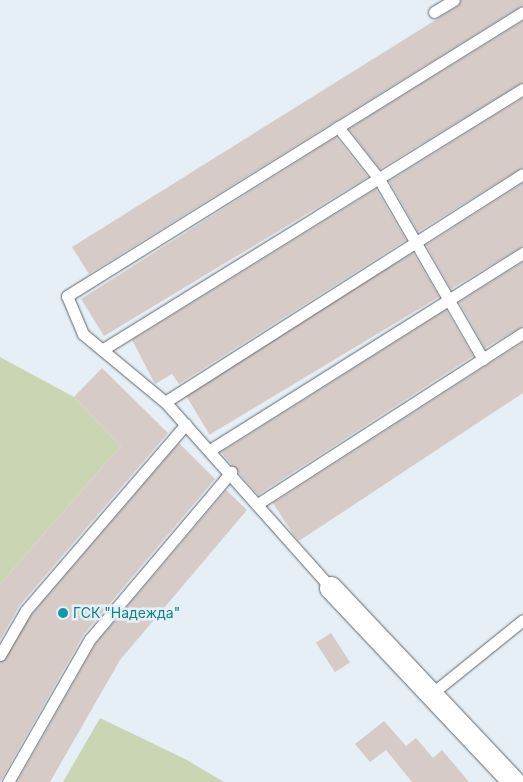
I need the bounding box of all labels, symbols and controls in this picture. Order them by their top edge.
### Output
place label: ГСК "Надежда" [73,605,180,621]
marker: ГСК "Надежда" [57,607,69,619]

